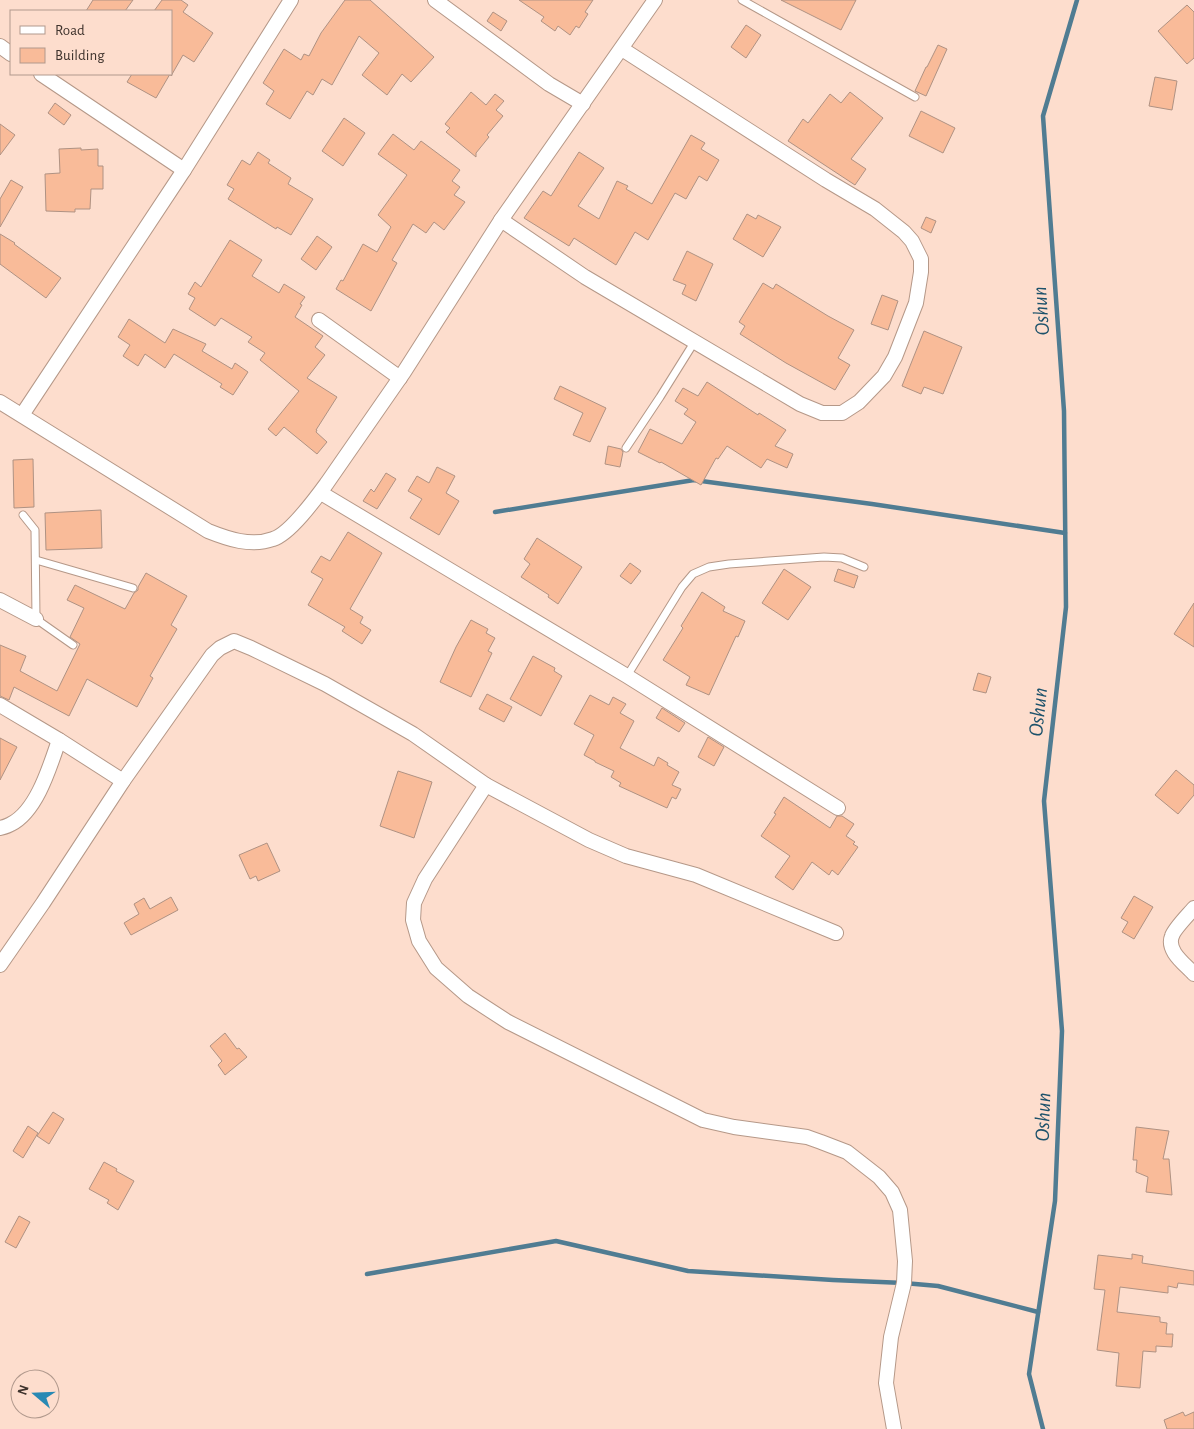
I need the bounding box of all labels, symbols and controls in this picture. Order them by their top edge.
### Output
legend [10,10,172,75]
text: Road [55,23,85,38]
text: Building [55,48,105,63]
water label: Oshun [1029,286,1053,336]
water label: Oshun [1025,687,1051,737]
water label: Oshun [1032,1092,1054,1142]
north arrow [10,1369,60,1419]
text: N [15,1383,32,1397]

